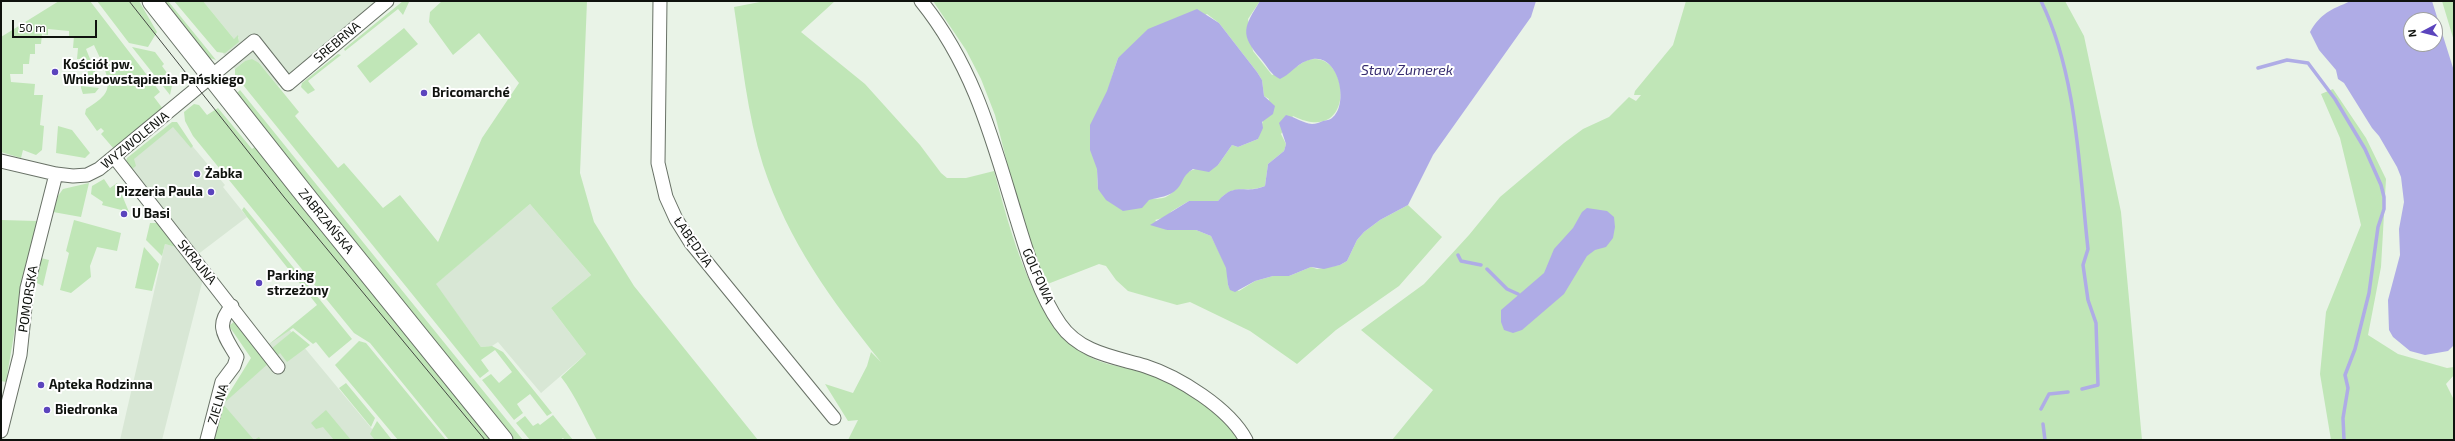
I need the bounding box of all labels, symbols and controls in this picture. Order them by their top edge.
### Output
scale bar [14,12,99,38]
north arrow [2403,12,2443,52]
street label: SREBRNA [311,18,363,66]
text: 50 m [19,20,46,34]
text: N [2405,29,2419,38]
place label: Kościół pw. Wniebowstąpienia Pańskiego [63,57,244,88]
water label: Staw Zumerek [1361,62,1453,78]
marker: Kościół pw. Wniebowstąpienia Pańskiego [50,67,60,77]
place label: Bricomarché [432,85,510,101]
marker: Bricomarché [419,88,429,98]
street label: WYZWOLENIA [98,108,172,172]
place label: Żabka [205,166,242,182]
marker: Żabka [192,169,202,179]
place label: Pizzeria Paula [116,184,203,200]
street label: ZABRZAŃSKA [295,185,357,257]
marker: Pizzeria Paula [206,187,216,197]
place label: U Basi [132,206,170,222]
marker: U Basi [119,209,129,219]
street label: ŁABĘDZIA [670,214,716,270]
street label: SKRAJNA [174,237,220,287]
street label: GOLFOWA [1019,246,1057,306]
street label: POMORSKA [15,264,41,334]
place label: Parking strzeżony [267,268,329,299]
marker: Parking strzeżony [254,278,264,288]
place label: Apteka Rodzinna [49,377,153,393]
marker: Apteka Rodzinna [36,380,46,390]
street label: ZIELNA [204,382,232,426]
place label: Biedronka [55,402,118,418]
marker: Biedronka [42,405,52,415]

